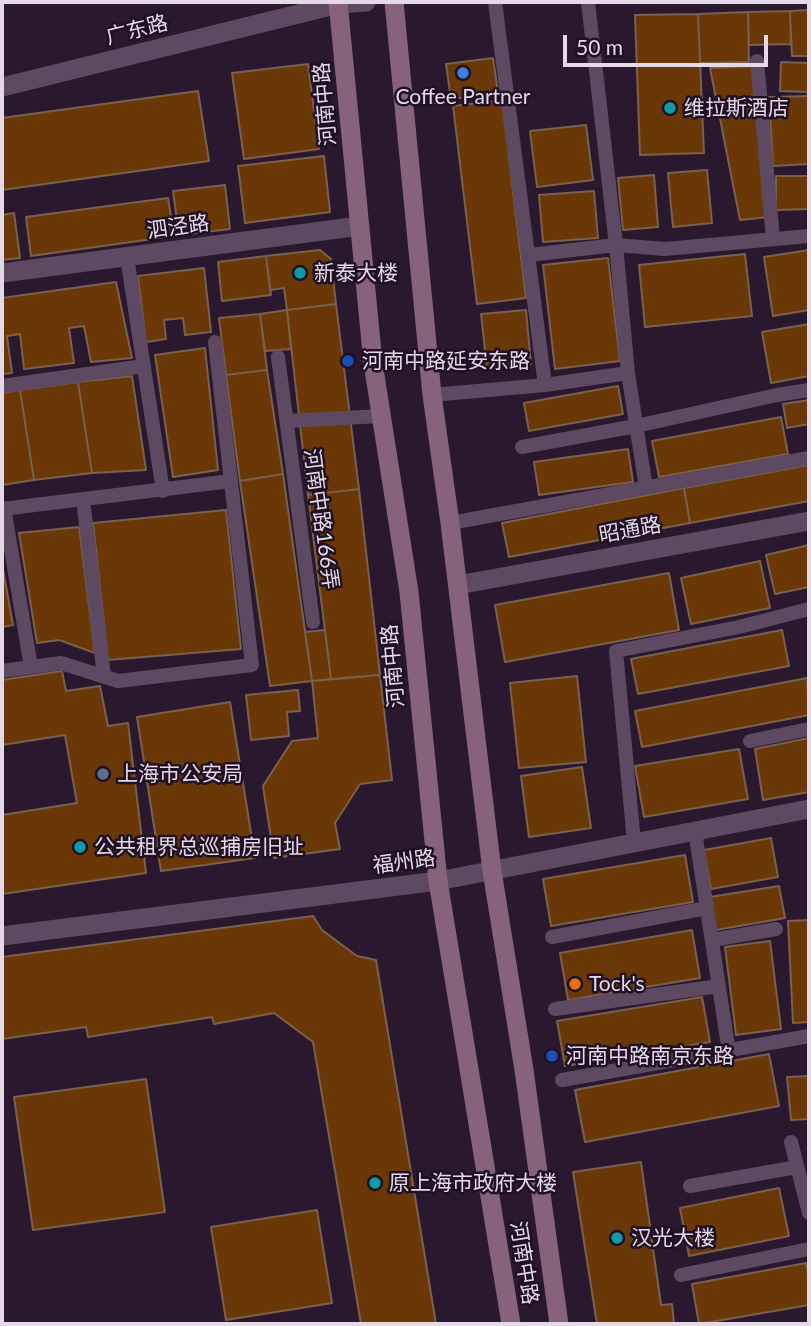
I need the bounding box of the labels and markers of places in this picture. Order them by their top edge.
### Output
marker: Coffee Partner [455,65,471,81]
place label: Coffee Partner [395,84,531,110]
place label: 维拉斯酒店 [684,95,789,121]
marker: 维拉斯酒店 [662,100,678,116]
place label: 新泰大楼 [314,260,398,286]
marker: 新泰大楼 [292,265,308,281]
place label: 河南中路延安东路 [362,348,530,374]
marker: 河南中路延安东路 [340,353,356,369]
place label: 上海市公安局 [117,761,243,787]
marker: 上海市公安局 [95,766,111,782]
place label: 公共租界总巡捕房旧址 [94,834,304,860]
marker: 公共租界总巡捕房旧址 [72,839,88,855]
place label: Tock's [589,971,645,997]
marker: Tock's [567,976,583,992]
place label: 河南中路南京东路 [566,1043,734,1069]
marker: 河南中路南京东路 [544,1048,560,1064]
place label: 原上海市政府大楼 [389,1170,557,1196]
marker: 原上海市政府大楼 [367,1175,383,1191]
place label: 汉光大楼 [631,1225,715,1251]
marker: 汉光大楼 [609,1230,625,1246]

